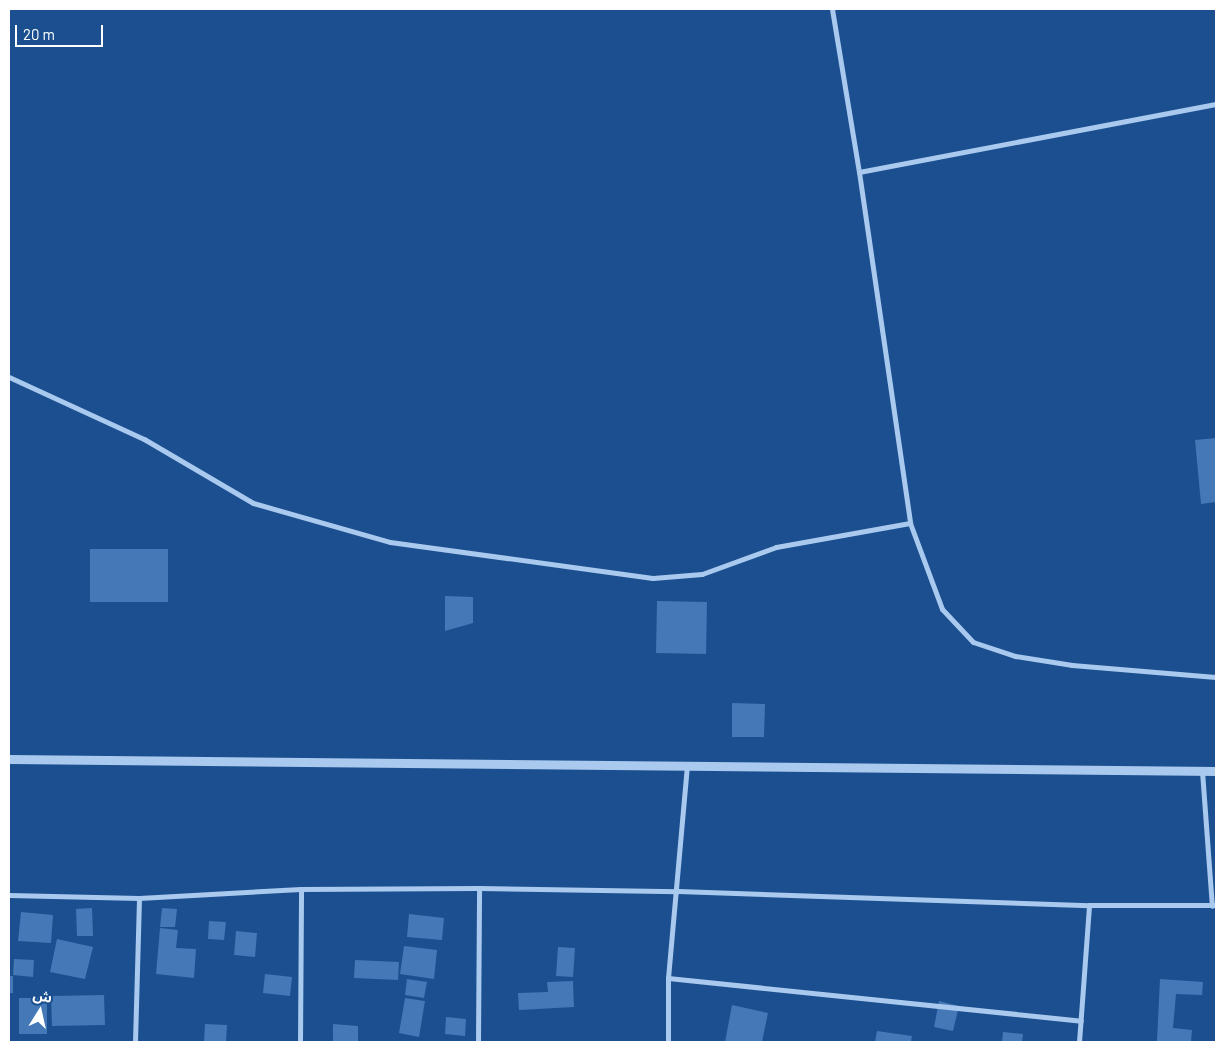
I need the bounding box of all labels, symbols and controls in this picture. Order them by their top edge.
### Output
scale bar [18,15,105,47]
text: 20 m [23,25,55,43]
north arrow [15,986,65,1036]
text: ش [32,986,54,1006]

